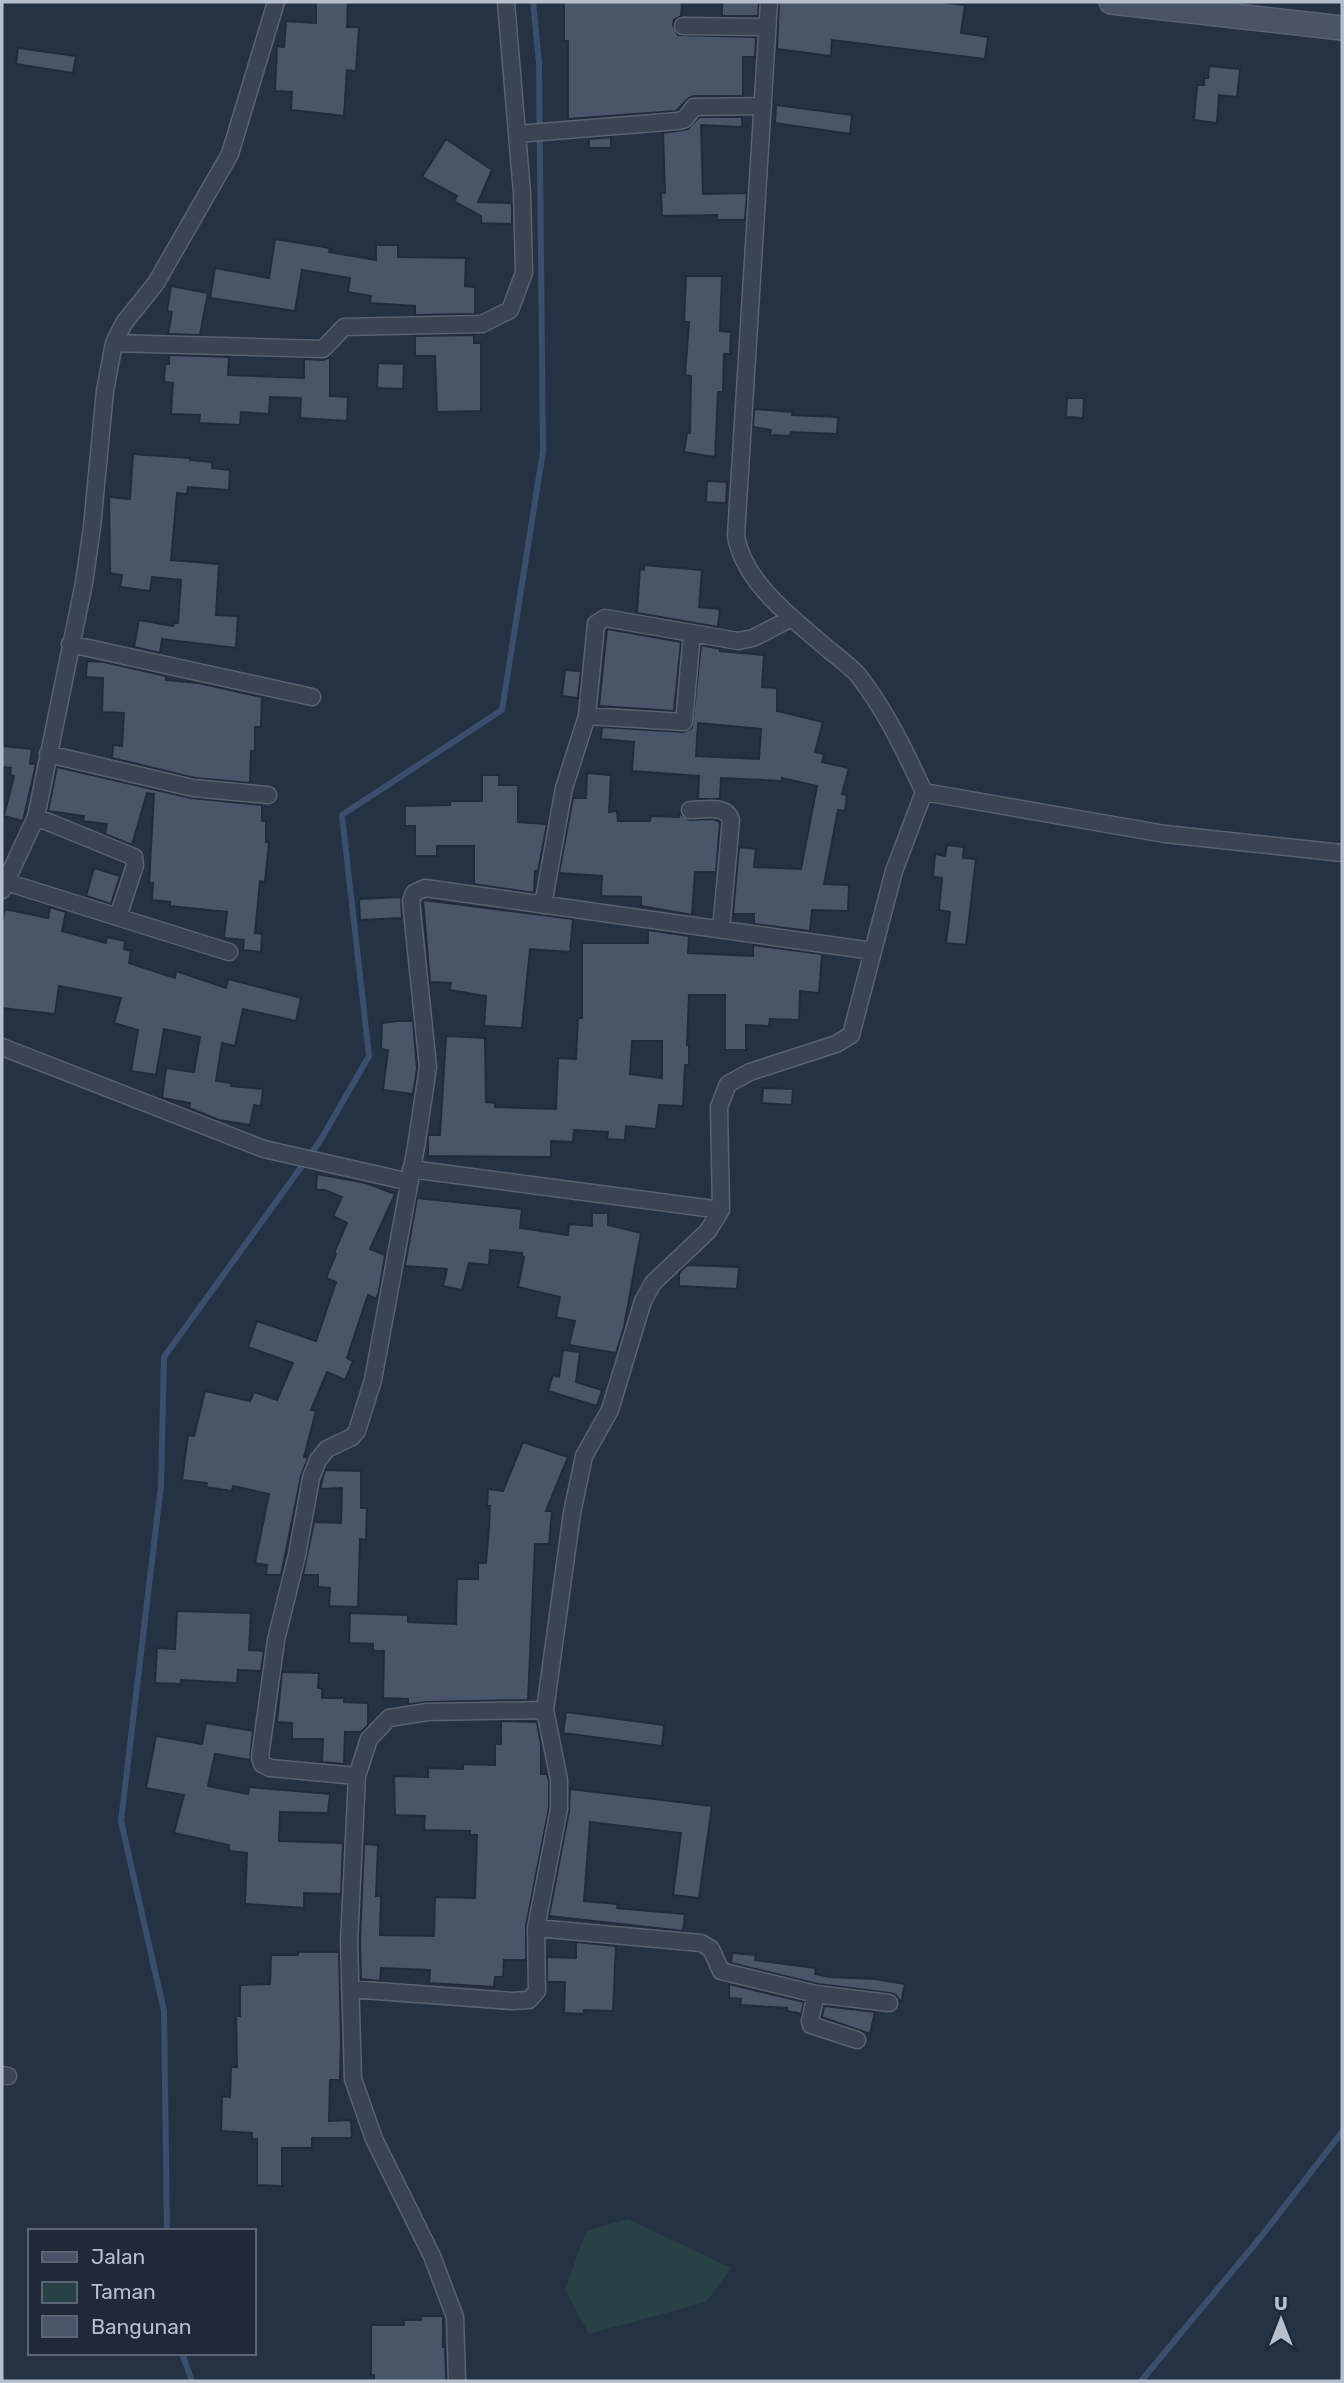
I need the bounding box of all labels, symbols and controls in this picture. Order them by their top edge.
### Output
legend [28,2229,256,2355]
text: Jalan [91,2244,145,2269]
text: Taman [91,2279,156,2304]
north arrow [1246,2285,1316,2355]
text: U [1274,2292,1288,2315]
text: Bangunan [91,2314,192,2339]

